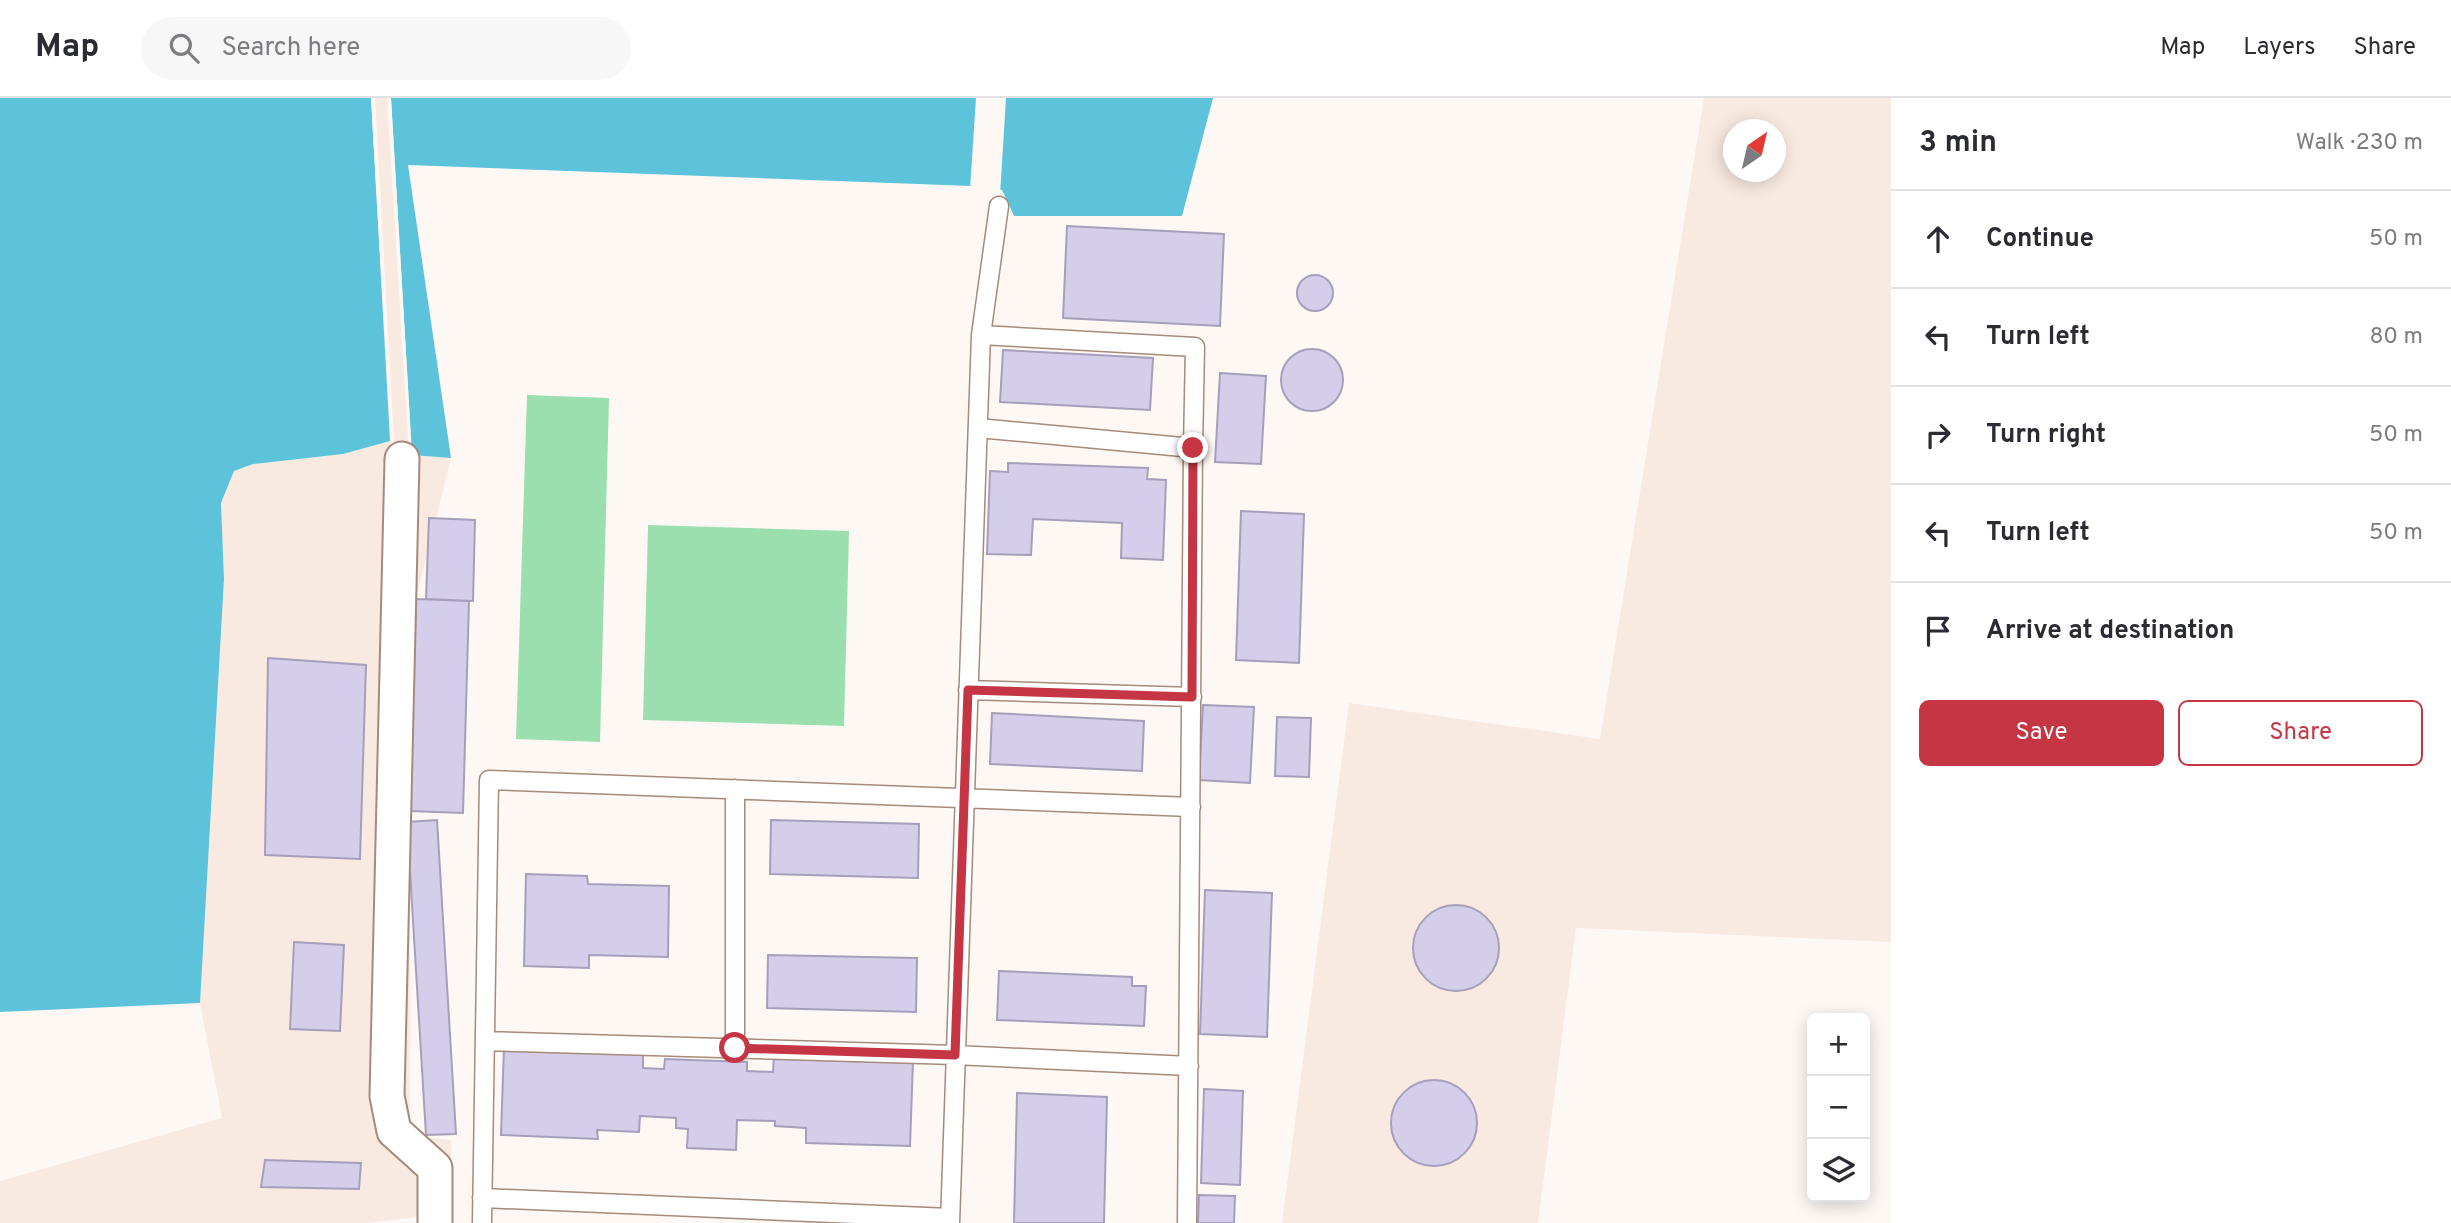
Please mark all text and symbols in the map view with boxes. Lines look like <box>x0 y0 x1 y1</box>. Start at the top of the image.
search box <box>141 17 631 80</box>
text: Map <box>35 27 99 69</box>
icon: search <box>165 29 203 67</box>
text: Search here <box>221 32 360 65</box>
text: Map <box>2160 33 2205 63</box>
text: Layers <box>2243 33 2315 63</box>
text: Share <box>2353 33 2416 63</box>
north arrow <box>1723 119 1786 182</box>
text: 3 min <box>1919 125 1997 162</box>
text: Walk · 230 m <box>2296 129 2423 158</box>
icon: ahead <box>1919 220 1957 258</box>
text: Continue <box>1986 223 2094 256</box>
text: 50 m <box>2369 225 2423 254</box>
icon: left <box>1919 318 1957 356</box>
text: Turn left <box>1986 321 2090 354</box>
text: 80 m <box>2370 323 2423 352</box>
icon: right <box>1919 416 1957 454</box>
text: Turn right <box>1986 419 2106 452</box>
text: 50 m <box>2369 421 2423 450</box>
route end <box>1177 432 1208 463</box>
icon: left <box>1919 514 1957 552</box>
text: Turn left <box>1986 517 2090 550</box>
text: 50 m <box>2369 519 2423 548</box>
icon: arrive <box>1919 612 1957 650</box>
text: Arrive at destination <box>1986 615 2234 648</box>
button: Save <box>1919 700 2164 766</box>
button: Share <box>2178 700 2423 766</box>
map controls <box>1807 1013 1870 1202</box>
button: + <box>1807 1013 1870 1076</box>
route start <box>719 1032 750 1063</box>
button: − <box>1807 1076 1870 1139</box>
button: layers <box>1807 1139 1870 1202</box>

